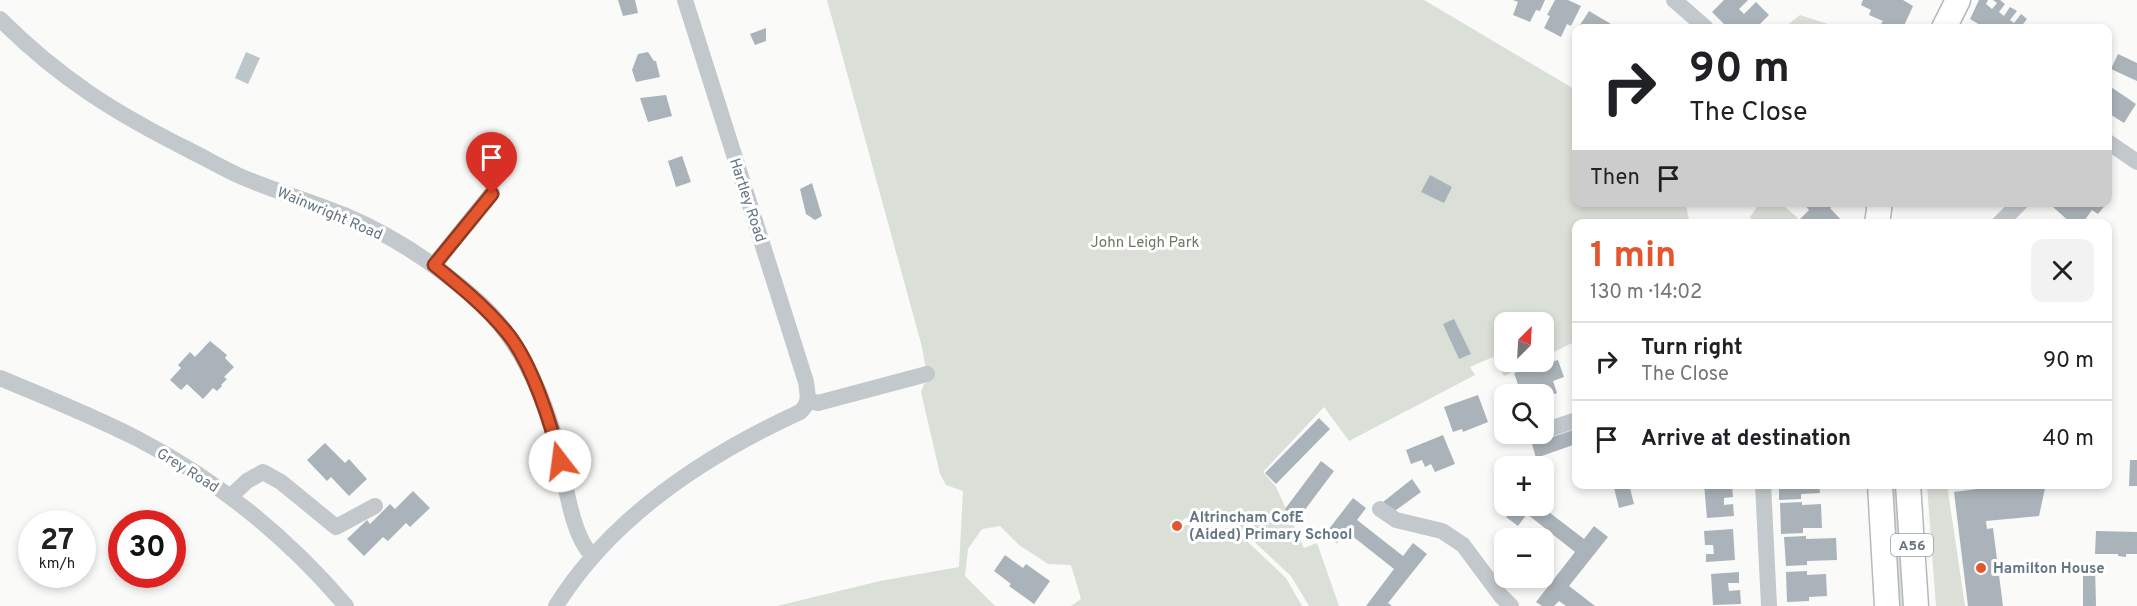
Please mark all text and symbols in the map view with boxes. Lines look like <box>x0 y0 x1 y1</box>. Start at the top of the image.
text: 90 m <box>1689 44 1790 97</box>
icon: right <box>1590 48 1668 126</box>
text: The Close <box>1689 96 1807 130</box>
pin <box>466 132 517 194</box>
icon: arrive <box>475 141 508 174</box>
street label: Hartley Road <box>724 156 769 245</box>
icon: arrive <box>1652 162 1685 195</box>
text: Then <box>1590 165 1640 192</box>
street label: Wainwright Road <box>274 184 385 245</box>
park label: John Leigh Park <box>1091 234 1199 253</box>
text: 1 min <box>1590 234 1676 280</box>
button: close <box>2031 239 2094 302</box>
text: 130 m · 14:02 <box>1590 280 1702 306</box>
north arrow <box>1494 312 1554 372</box>
map controls <box>1494 312 1554 588</box>
text: Turn right <box>1641 335 1743 362</box>
icon: right <box>1590 345 1623 378</box>
text: 90 m <box>2043 348 2094 375</box>
text: The Close <box>1641 362 1729 388</box>
button: search <box>1494 384 1554 444</box>
icon: arrive <box>1590 423 1623 456</box>
text: Arrive at destination <box>1641 426 1851 453</box>
text: 40 m <box>2042 426 2094 453</box>
position arrow <box>528 429 592 493</box>
street label: Grey Road <box>153 445 222 498</box>
button: + <box>1494 456 1554 516</box>
place label: Altrincham CofE (Aided) Primary School <box>1189 509 1352 545</box>
speed limit sign: 30 <box>108 510 186 588</box>
marker: Altrincham CofE (Aided) Primary School <box>1170 519 1184 533</box>
text: 27 <box>40 523 74 560</box>
button: − <box>1494 528 1554 588</box>
road number: A56 <box>1891 534 1933 556</box>
text: km/h <box>39 555 75 574</box>
place label: Hamilton House <box>1993 560 2105 579</box>
marker: Hamilton House <box>1974 561 1988 575</box>

